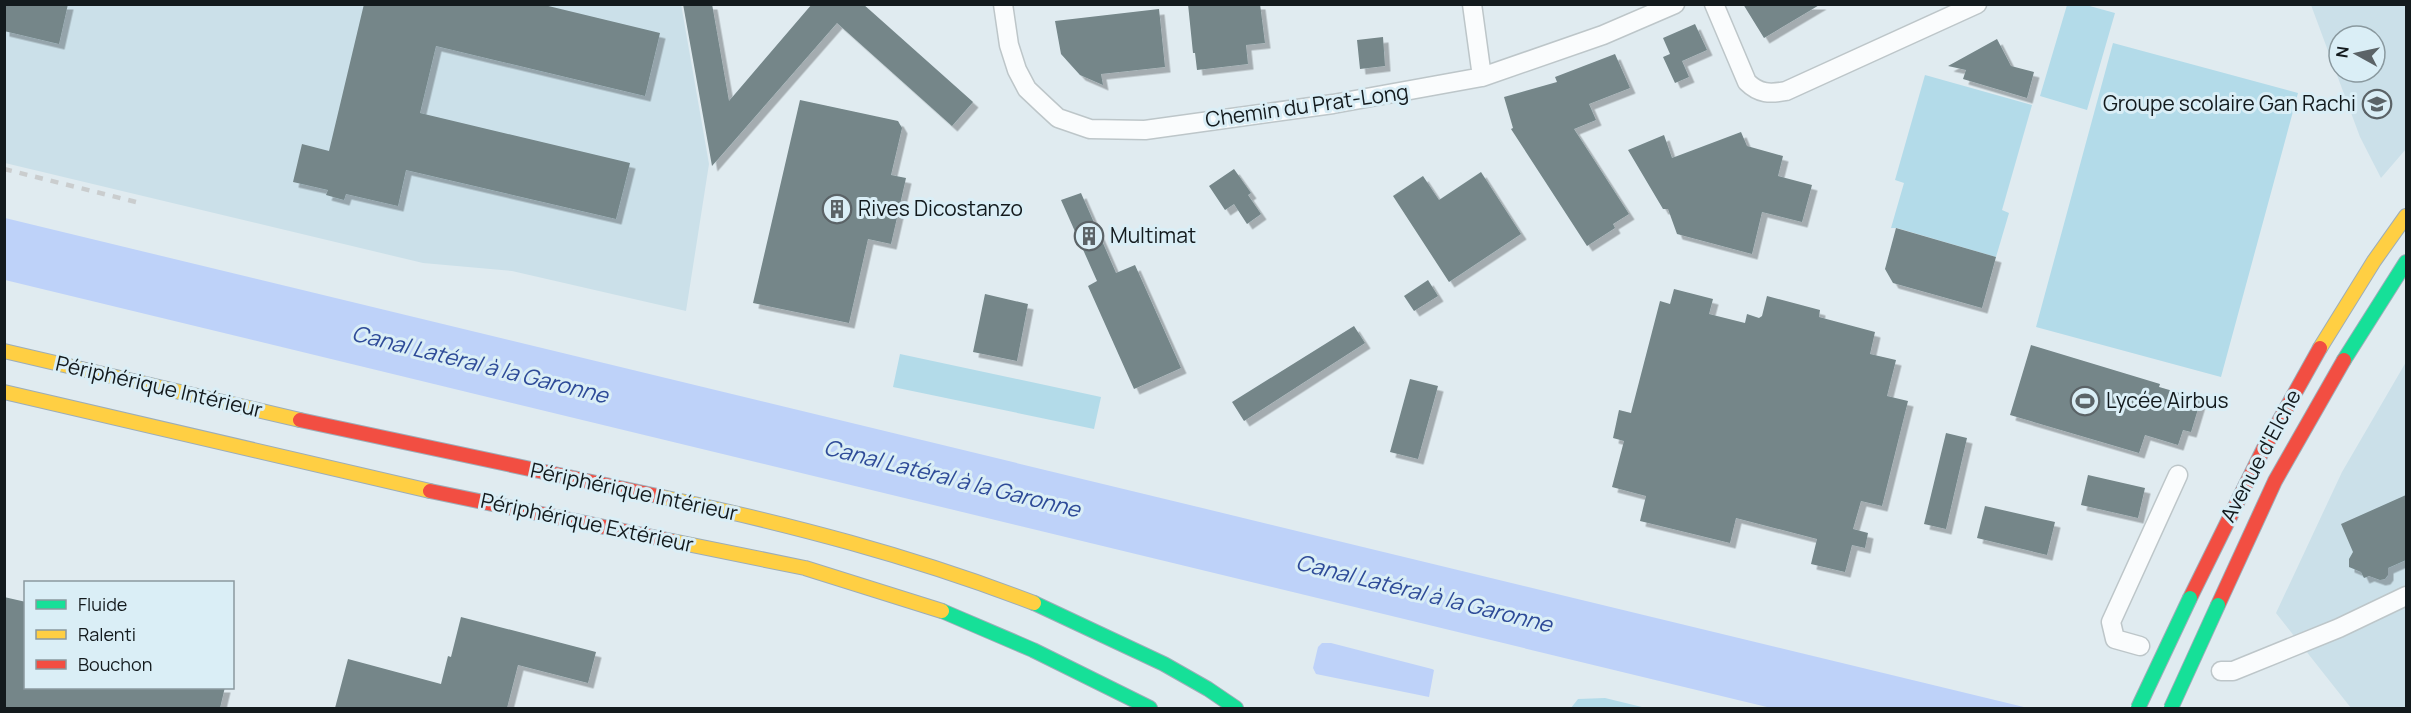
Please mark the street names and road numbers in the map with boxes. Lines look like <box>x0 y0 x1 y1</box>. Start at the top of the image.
street label: Chemin du Prat-Long <box>1204 77 1410 133</box>
street label: Périphérique Intérieur <box>53 349 266 424</box>
street label: Avenue d'Elche <box>2213 384 2307 527</box>
street label: Périphérique Intérieur <box>528 455 741 527</box>
street label: Périphérique Extérieur <box>478 486 697 558</box>

